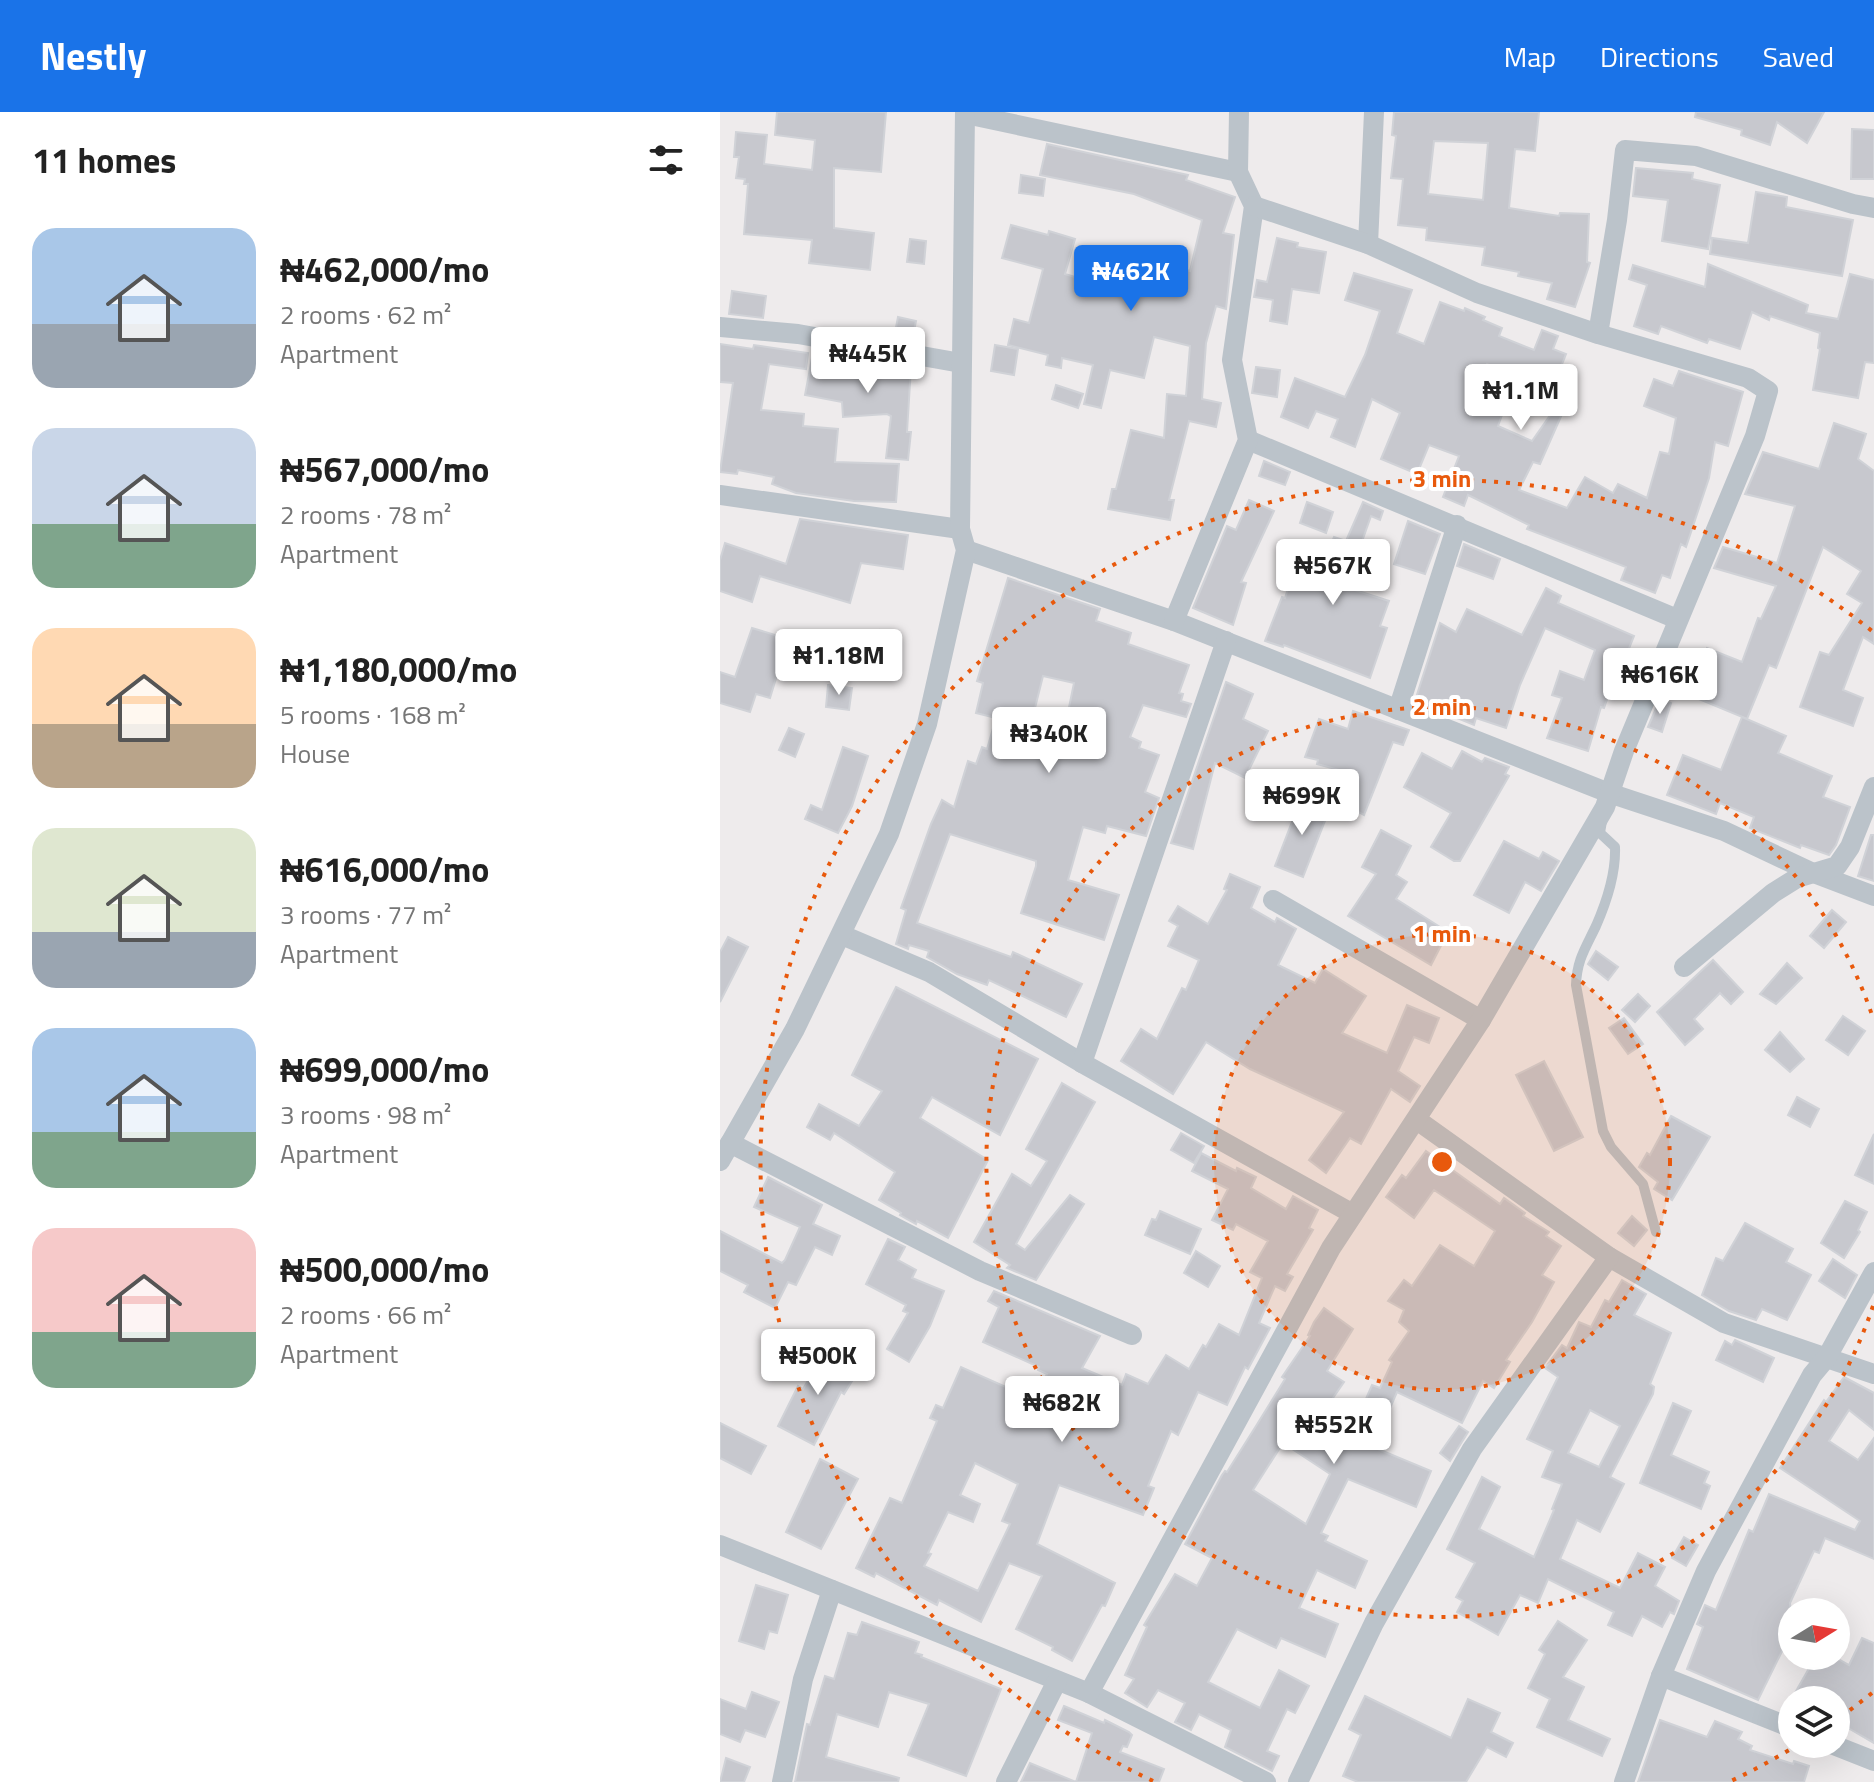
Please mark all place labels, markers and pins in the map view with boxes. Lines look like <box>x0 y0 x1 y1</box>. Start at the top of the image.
pin: ₦462K <box>1075 245 1187 313</box>
pin: ₦445K <box>812 327 924 395</box>
pin: ₦1.1M <box>1465 364 1577 432</box>
pin: ₦567K <box>1277 539 1389 607</box>
pin: ₦1.18M <box>774 629 904 697</box>
pin: ₦616K <box>1604 648 1716 716</box>
pin: ₦340K <box>993 707 1105 775</box>
pin: ₦699K <box>1246 769 1358 837</box>
centre of rings <box>1428 1148 1456 1176</box>
pin: ₦500K <box>762 1329 874 1397</box>
pin: ₦682K <box>1006 1376 1118 1444</box>
pin: ₦552K <box>1278 1398 1390 1466</box>

